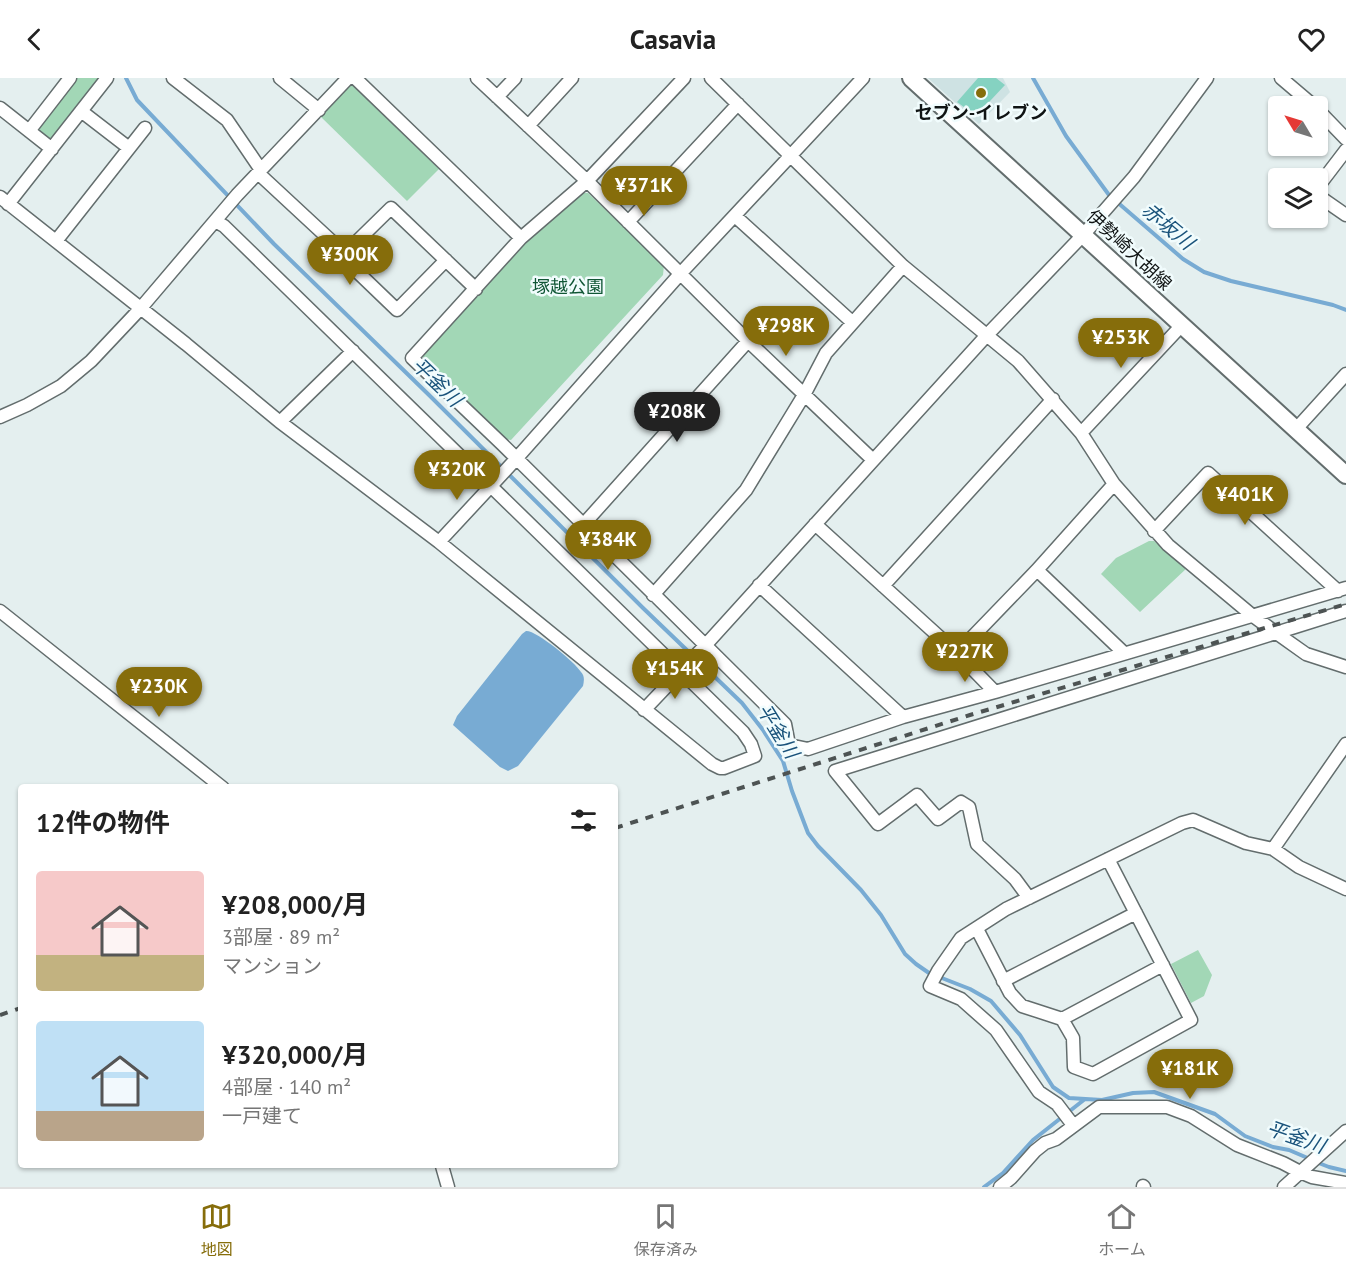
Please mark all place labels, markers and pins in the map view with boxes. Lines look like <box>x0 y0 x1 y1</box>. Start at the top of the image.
marker: セブン-イレブン <box>974 86 988 100</box>
place label: セブン-イレブン <box>915 101 1047 124</box>
pin: ¥371K <box>602 166 686 217</box>
pin: ¥300K <box>308 235 392 286</box>
pin: ¥298K <box>744 306 828 357</box>
pin: ¥253K <box>1079 318 1163 369</box>
pin: ¥208K <box>635 392 719 443</box>
pin: ¥320K <box>415 450 499 501</box>
pin: ¥401K <box>1203 475 1287 526</box>
pin: ¥384K <box>566 520 650 571</box>
pin: ¥227K <box>923 632 1007 683</box>
pin: ¥154K <box>633 649 717 700</box>
pin: ¥230K <box>117 667 201 718</box>
pin: ¥181K <box>1148 1049 1232 1100</box>

